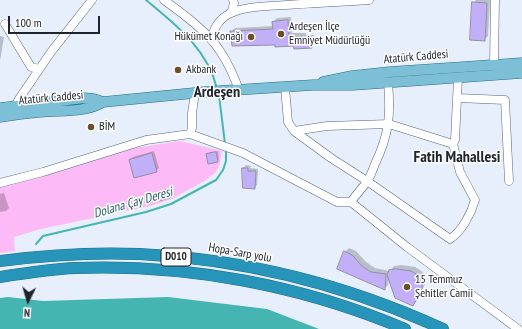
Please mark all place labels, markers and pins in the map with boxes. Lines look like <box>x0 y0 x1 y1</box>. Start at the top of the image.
place label: Ardeşen İlçe Emniyet Müdürlüğü <box>289 20 370 48</box>
marker: Ardeşen İlçe Emniyet Müdürlüğü <box>276 29 286 39</box>
place label: Hükümet Konağı <box>174 30 243 44</box>
marker: Hükümet Konağı <box>246 32 256 42</box>
place label: Akbank <box>186 63 216 77</box>
marker: Akbank <box>173 65 183 75</box>
place label: BİM <box>99 120 115 134</box>
marker: BİM <box>86 122 96 132</box>
place label: 15 Temmuz Şehitler Camii <box>415 273 473 301</box>
marker: 15 Temmuz Şehitler Camii <box>402 282 412 292</box>

